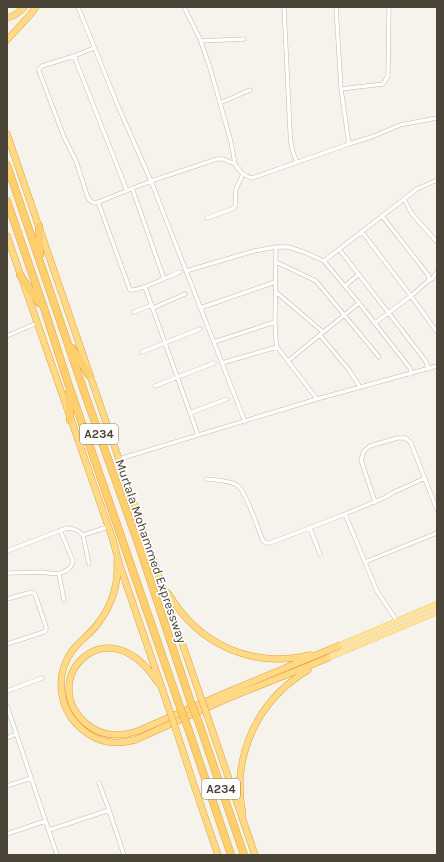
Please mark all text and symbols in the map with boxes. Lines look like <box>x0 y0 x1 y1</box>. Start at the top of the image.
road number: A234 <box>80 424 118 444</box>
street label: Murtala Mohammed Expressway <box>112 457 190 645</box>
road number: A234 <box>202 779 240 799</box>

